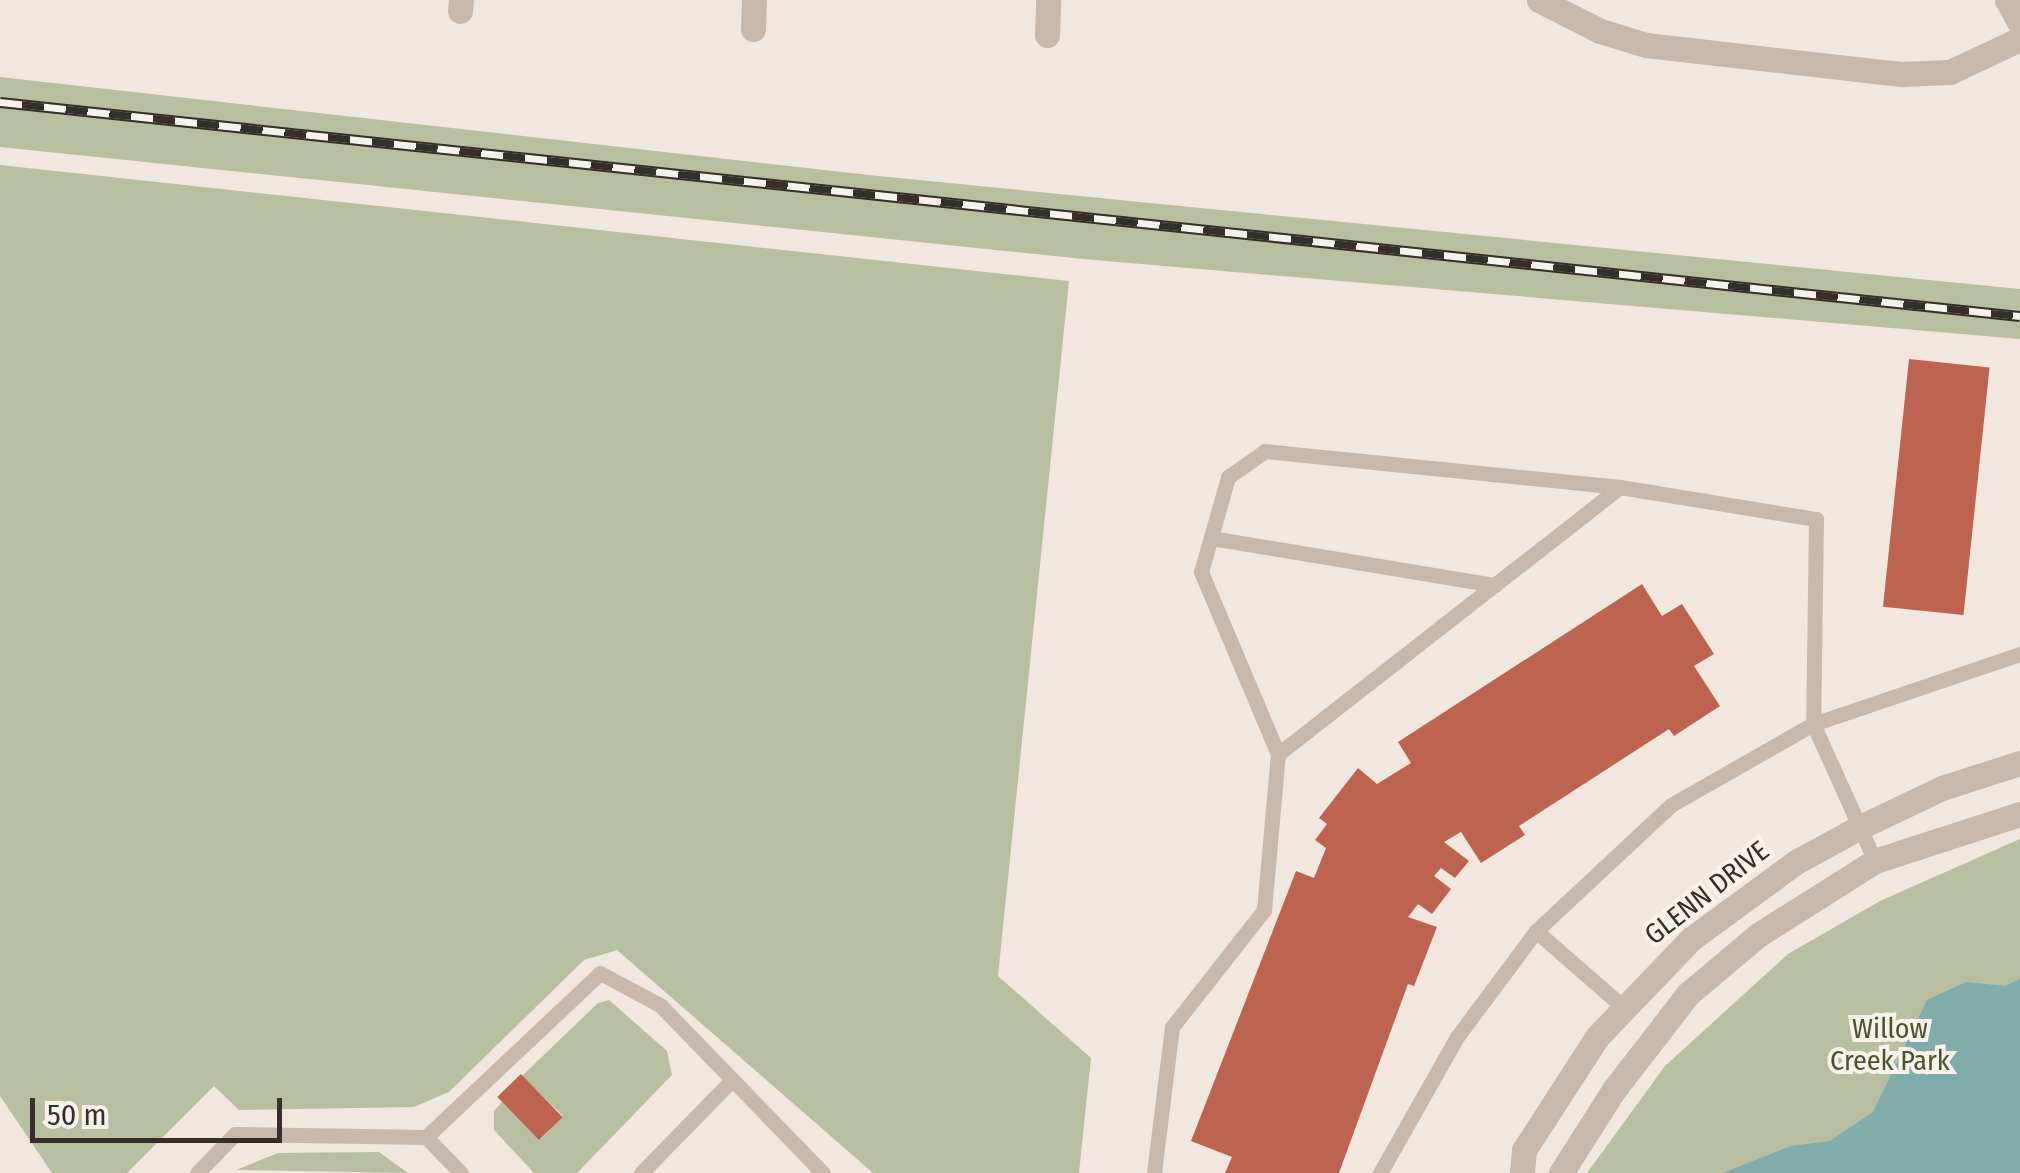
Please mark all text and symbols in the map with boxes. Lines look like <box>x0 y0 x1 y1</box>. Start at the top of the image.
street label: GLENN DRIVE <box>1638 834 1776 952</box>
park label: Willow Creek Park <box>1830 1012 1950 1078</box>
scale bar <box>35 1078 288 1140</box>
text: 50 m <box>47 1097 107 1133</box>

